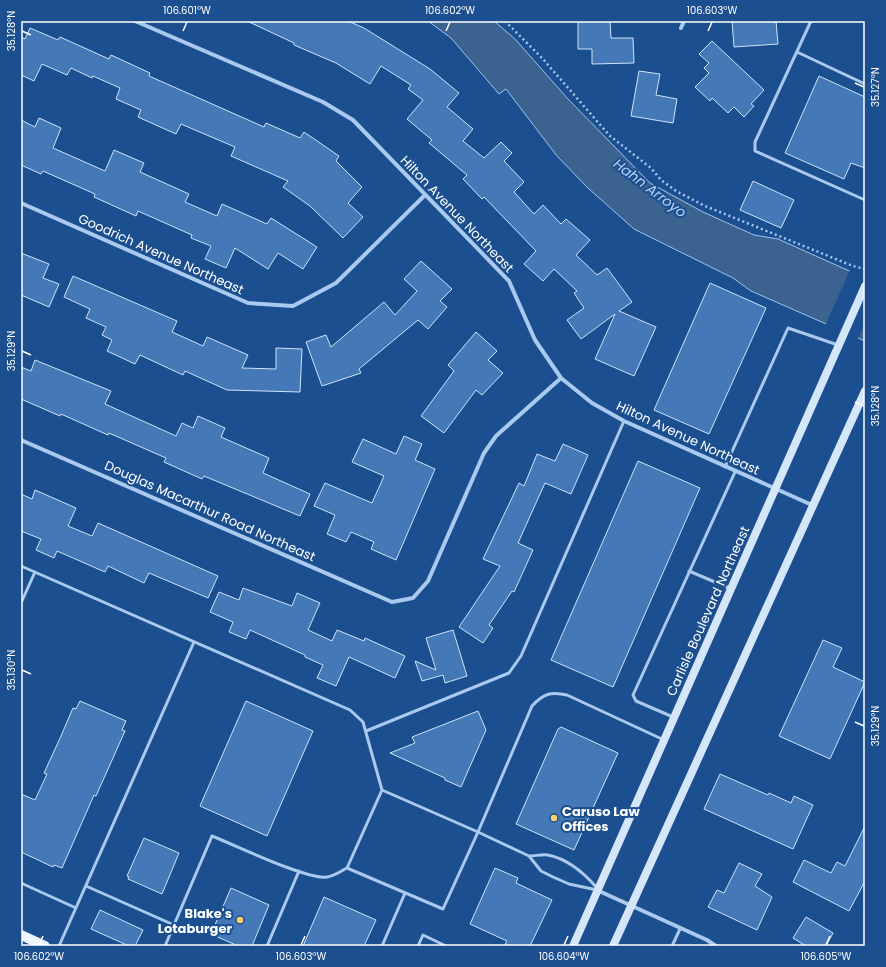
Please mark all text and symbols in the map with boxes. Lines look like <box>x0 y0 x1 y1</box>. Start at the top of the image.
text: 106.601°W <box>163 3 211 18</box>
text: 106.602°W <box>425 3 475 18</box>
text: 106.603°W <box>687 3 737 18</box>
text: 35.128°N <box>4 11 19 51</box>
text: 35.127°N <box>868 67 883 107</box>
street label: Hilton Avenue Northeast <box>396 151 518 277</box>
water label: Hahn Arroyo <box>609 154 691 222</box>
street label: Goodrich Avenue Northeast <box>75 209 247 299</box>
text: 35.129°N <box>4 331 19 371</box>
text: 35.128°N <box>868 386 883 426</box>
street label: Hilton Avenue Northeast <box>613 396 763 480</box>
street label: Douglas Macarthur Road Northeast <box>102 456 319 566</box>
street label: Carlisle Boulevard Northeast <box>662 523 754 699</box>
text: 35.130°N <box>4 650 19 690</box>
text: 35.129°N <box>868 706 883 746</box>
place label: Caruso Law Offices <box>562 802 640 836</box>
marker: Caruso Law Offices <box>549 813 559 823</box>
place label: Blake's Lotaburger <box>158 904 232 938</box>
marker: Blake's Lotaburger <box>235 915 245 925</box>
text: 106.602°W <box>14 949 64 964</box>
text: 106.603°W <box>276 949 326 964</box>
text: 106.604°W <box>539 949 590 964</box>
text: 106.605°W <box>801 949 852 964</box>

